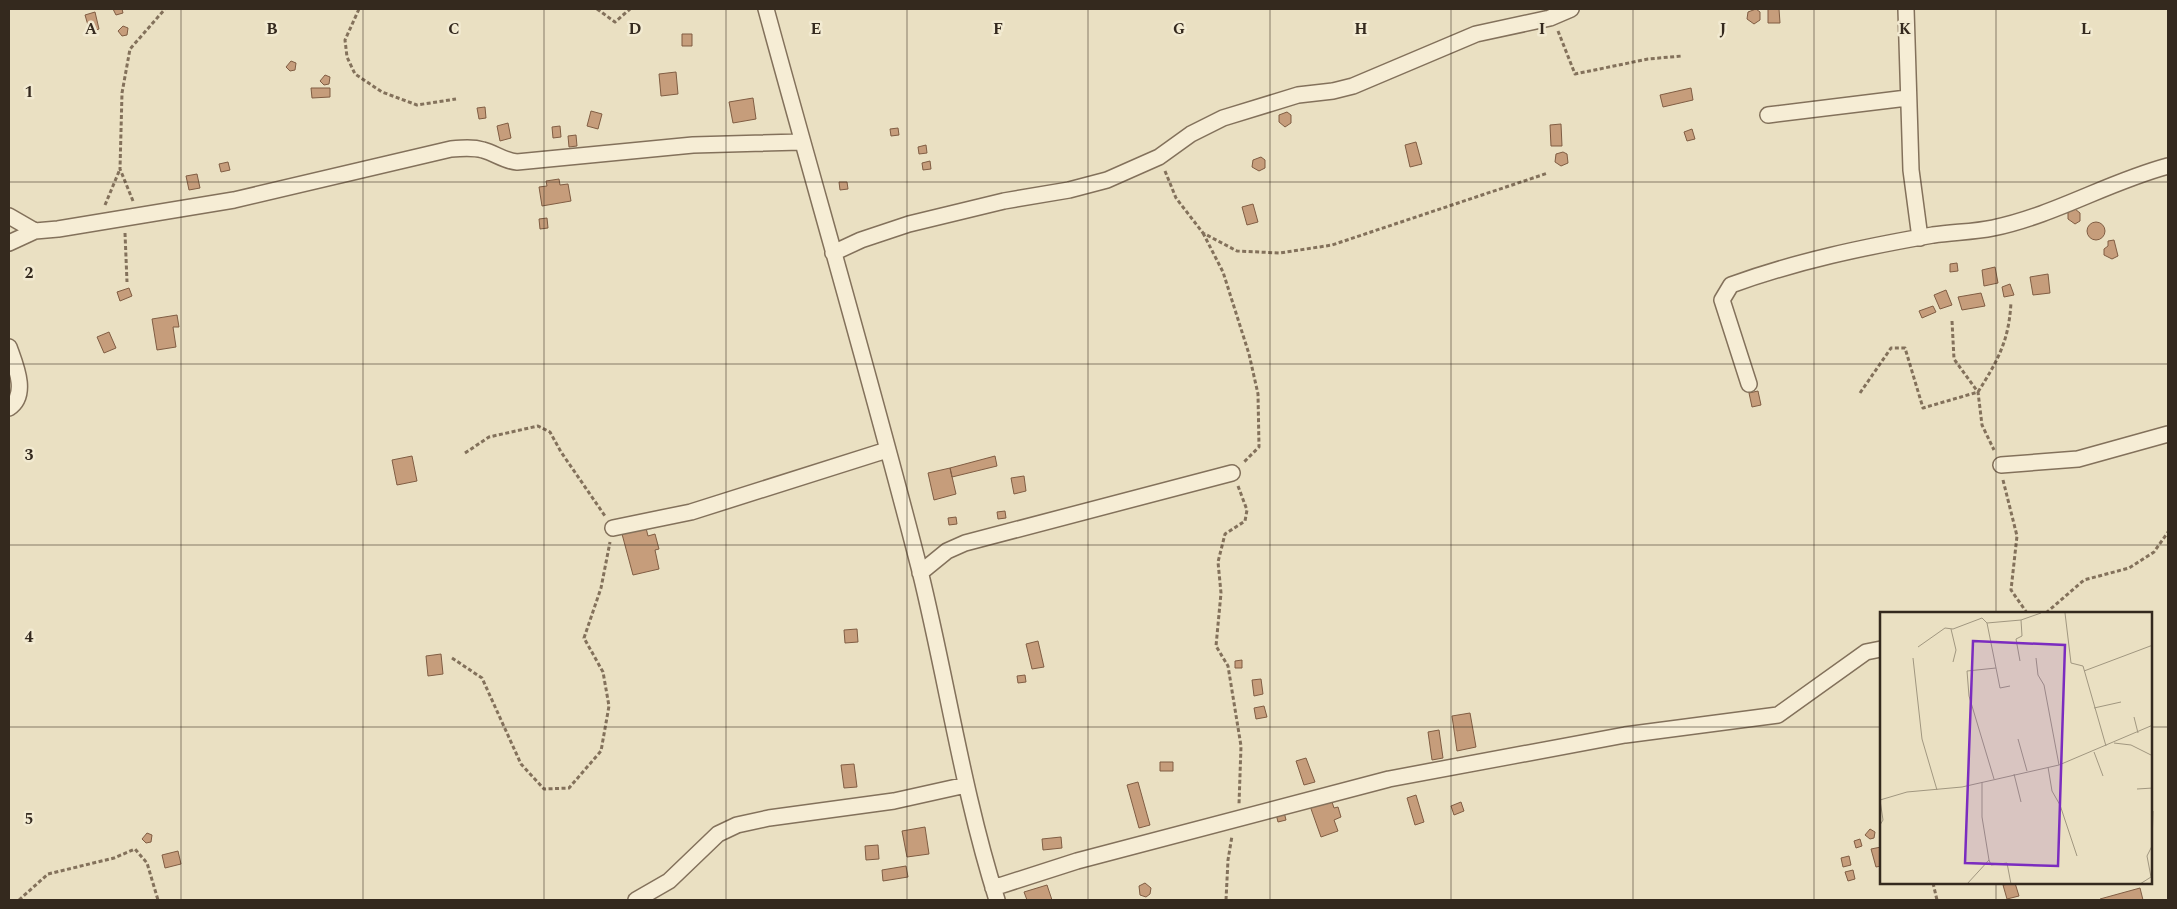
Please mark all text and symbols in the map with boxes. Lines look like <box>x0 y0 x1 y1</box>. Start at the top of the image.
text: A <box>85 17 98 41</box>
text: B <box>266 17 278 41</box>
text: C <box>448 17 460 41</box>
text: D <box>629 17 642 41</box>
text: E <box>811 17 821 41</box>
text: F <box>993 17 1003 41</box>
text: G <box>1173 17 1185 41</box>
text: H <box>1354 17 1368 41</box>
text: I <box>1539 17 1545 41</box>
text: J <box>1720 17 1727 41</box>
text: K <box>1899 17 1912 41</box>
text: L <box>2081 17 2091 41</box>
text: 1 <box>25 80 33 104</box>
text: 2 <box>25 261 34 285</box>
text: 3 <box>25 443 34 467</box>
inset map <box>1880 612 2152 884</box>
text: 4 <box>25 625 34 649</box>
text: 5 <box>25 807 33 831</box>

